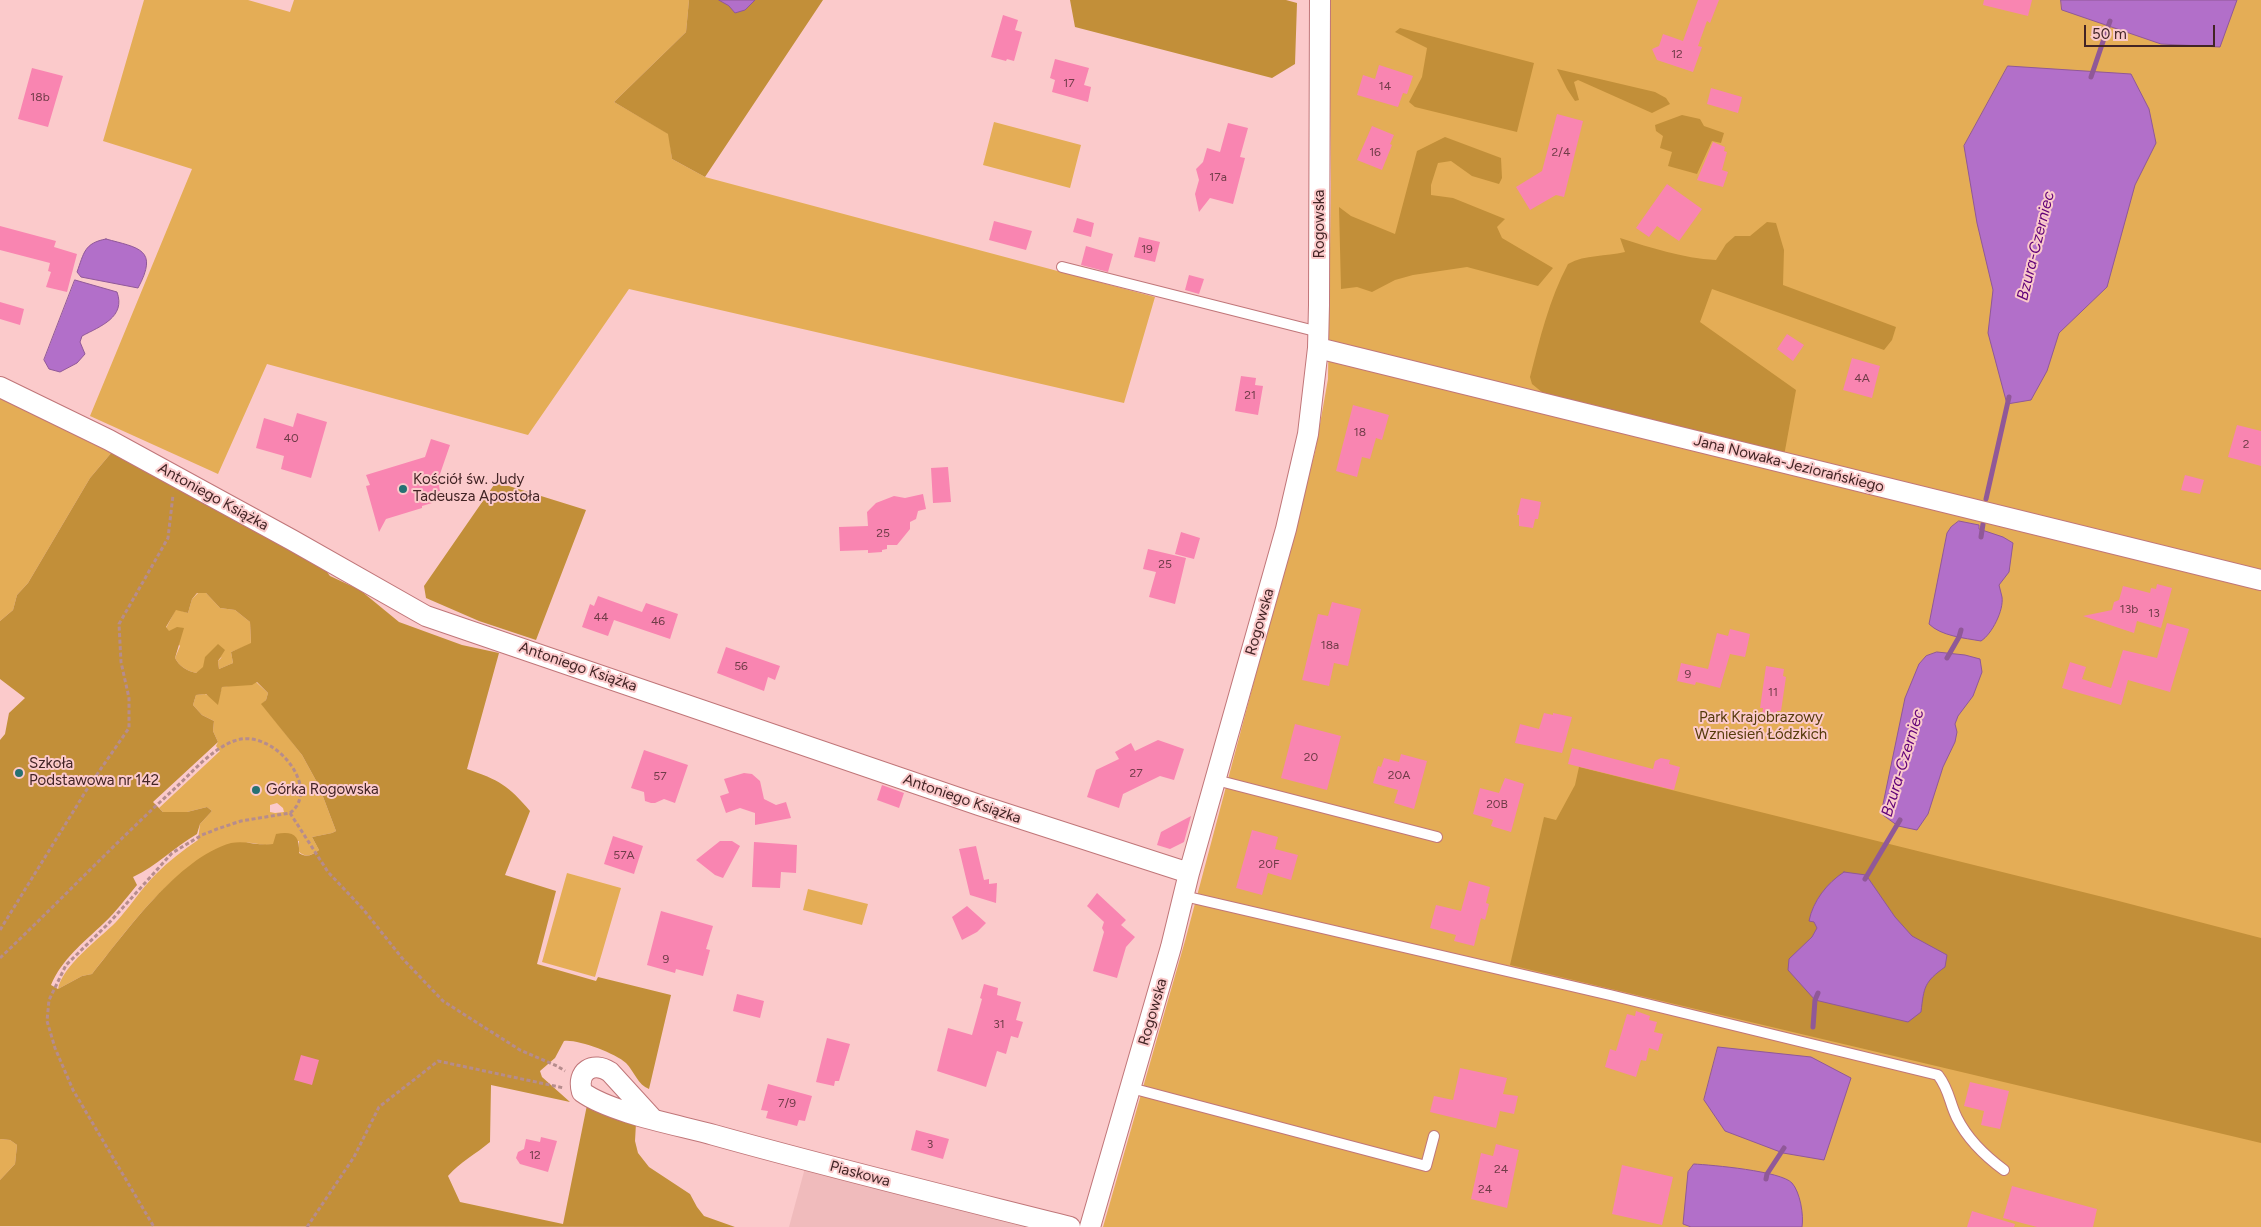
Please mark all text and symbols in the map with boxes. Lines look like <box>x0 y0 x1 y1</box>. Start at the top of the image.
scale bar <box>2086 15 2217 47</box>
text: 50 m <box>2092 25 2127 43</box>
house number: 12 <box>1671 47 1683 61</box>
house number: 17 <box>1063 76 1075 90</box>
house number: 14 <box>1379 79 1391 93</box>
house number: 18b <box>30 90 50 104</box>
house number: 16 <box>1369 145 1381 159</box>
house number: 2/4 <box>1552 145 1570 159</box>
house number: 17a <box>1209 170 1227 184</box>
water label: Bzura-Czerniec <box>2013 189 2059 303</box>
street label: Rogowska <box>1311 190 1329 258</box>
house number: 19 <box>1141 242 1153 256</box>
house number: 4A <box>1854 371 1870 385</box>
house number: 21 <box>1244 388 1256 402</box>
house number: 18 <box>1354 425 1366 439</box>
house number: 40 <box>283 431 299 445</box>
street label: Jana Nowaka-Jeziorańskiego <box>1692 432 1886 496</box>
house number: 2 <box>2243 437 2249 451</box>
street label: Antoniego Książka <box>155 459 271 535</box>
place label: Kościół św. Judy Tadeusza Apostoła <box>413 471 540 506</box>
marker: Kościół św. Judy Tadeusza Apostoła <box>397 483 409 495</box>
house number: 25 <box>876 526 890 540</box>
house number: 25 <box>1158 557 1172 571</box>
street label: Rogowska <box>1242 586 1278 658</box>
house number: 13b <box>2120 602 2138 616</box>
house number: 13 <box>2148 606 2160 620</box>
house number: 44 <box>594 610 608 624</box>
house number: 46 <box>651 614 665 628</box>
street label: Antoniego Książka <box>517 638 639 696</box>
house number: 18a <box>1321 638 1339 652</box>
house number: 56 <box>734 659 748 673</box>
house number: 9 <box>1685 667 1691 681</box>
house number: 11 <box>1768 685 1778 699</box>
water label: Bzura-Czerniec <box>1877 707 1929 819</box>
park label: Park Krajobrazowy Wzniesień Łódzkich <box>1695 709 1827 744</box>
house number: 20 <box>1304 750 1318 764</box>
place label: Szkoła Podstawowa nr 142 <box>29 755 159 790</box>
house number: 27 <box>1129 766 1143 780</box>
marker: Szkoła Podstawowa nr 142 <box>13 767 25 779</box>
house number: 20A <box>1388 768 1410 782</box>
house number: 57 <box>653 769 667 783</box>
street label: Antoniego Książka <box>901 770 1023 828</box>
place label: Górka Rogowska <box>266 781 379 799</box>
marker: Górka Rogowska <box>250 784 262 796</box>
house number: 20B <box>1486 797 1508 811</box>
house number: 57A <box>613 848 635 862</box>
house number: 20F <box>1259 857 1279 871</box>
house number: 9 <box>663 952 669 966</box>
street label: Rogowska <box>1135 976 1171 1048</box>
house number: 31 <box>993 1017 1005 1031</box>
house number: 7/9 <box>778 1096 796 1110</box>
house number: 3 <box>927 1137 933 1151</box>
house number: 12 <box>529 1148 541 1162</box>
street label: Piaskowa <box>828 1157 892 1191</box>
house number: 24 <box>1494 1162 1508 1176</box>
house number: 24 <box>1478 1182 1492 1196</box>

